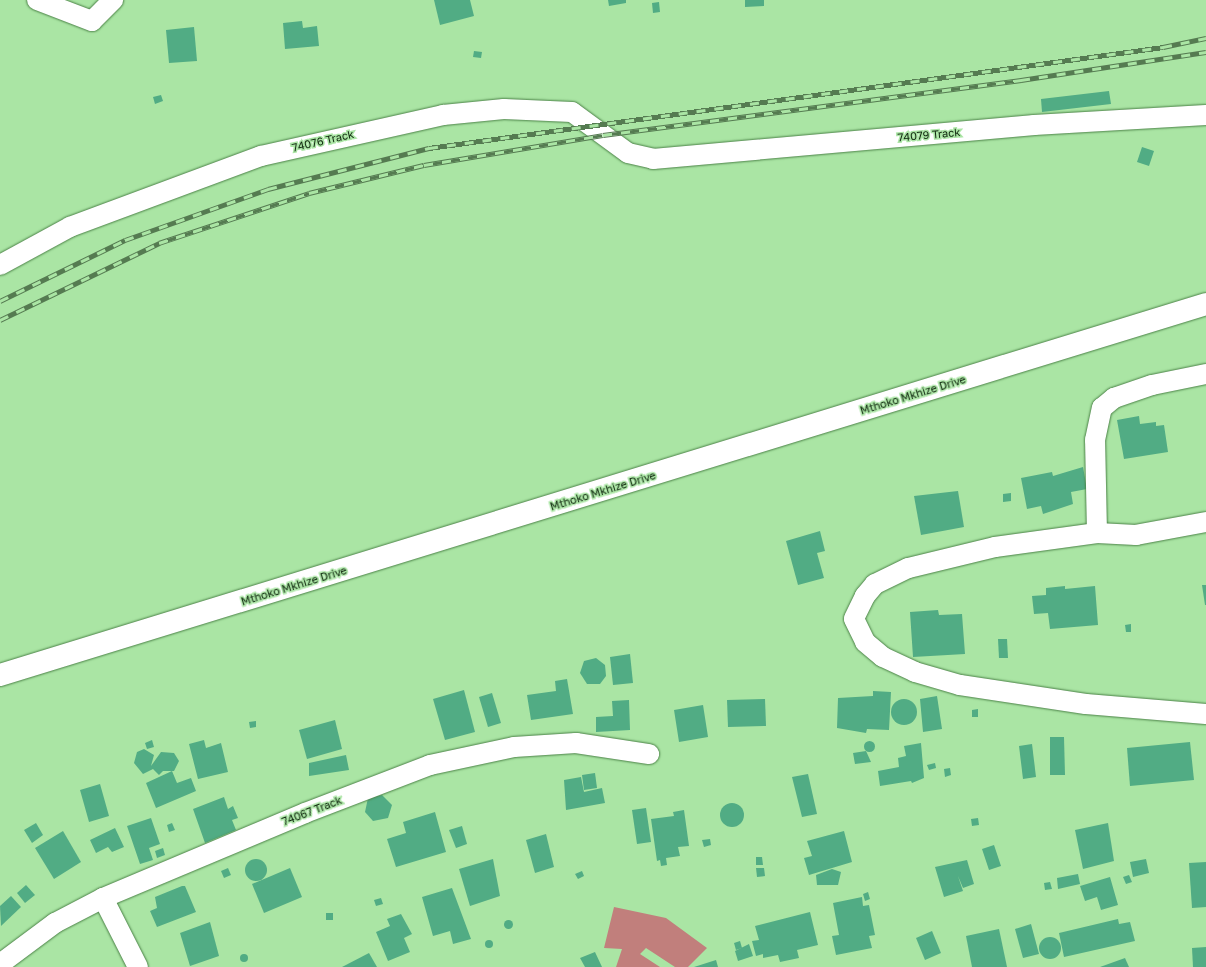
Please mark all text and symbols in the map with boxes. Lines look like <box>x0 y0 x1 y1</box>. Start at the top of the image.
street label: 74079 Track <box>897 126 961 144</box>
street label: 74076 Track <box>291 127 355 155</box>
street label: Mthoko Mkhize Drive <box>858 373 968 417</box>
street label: Mthoko Mkhize Drive <box>548 469 658 513</box>
street label: Mthoko Mkhize Drive <box>239 564 349 608</box>
street label: 74067 Track <box>280 794 344 828</box>

